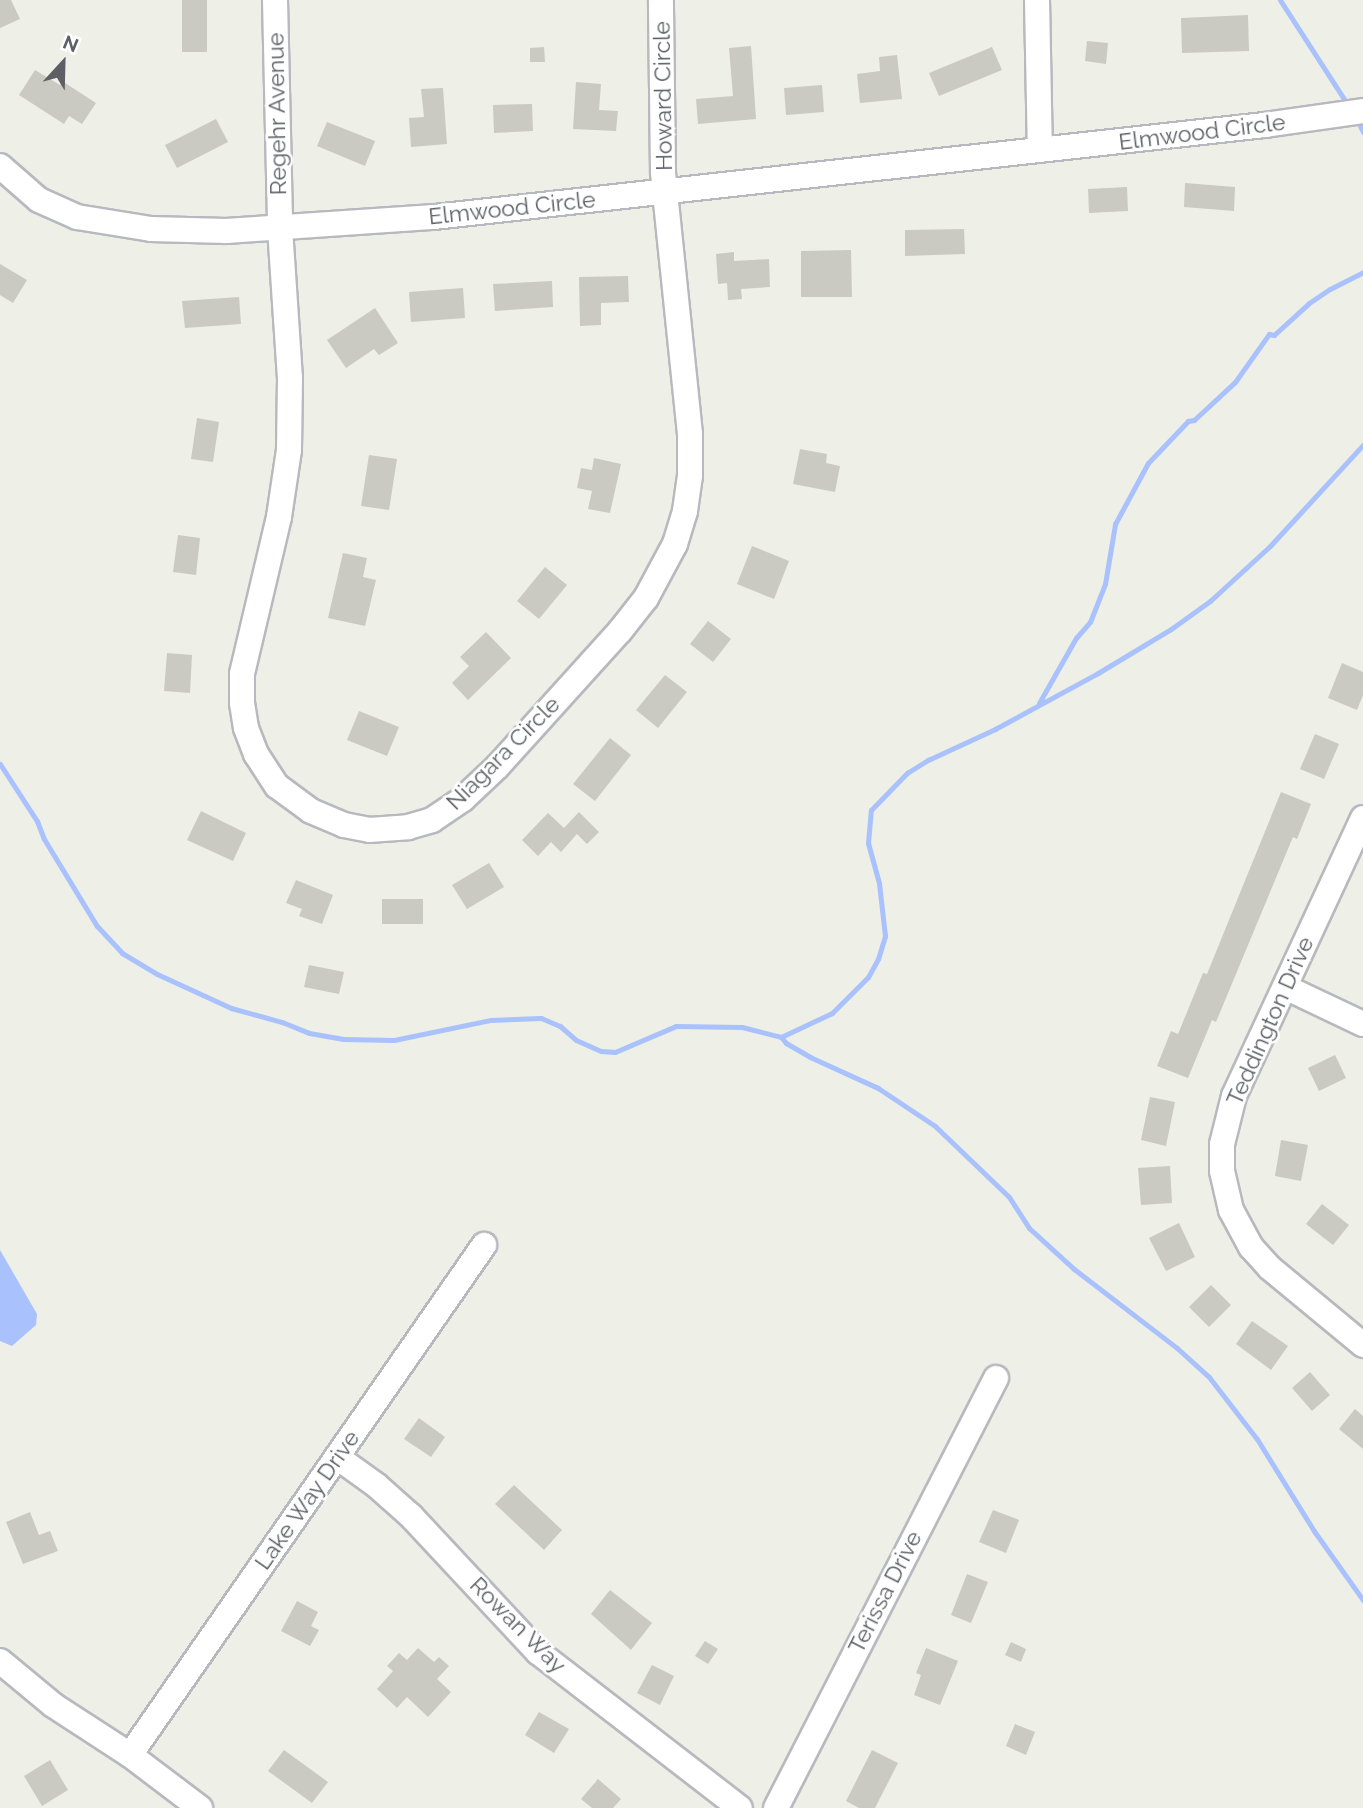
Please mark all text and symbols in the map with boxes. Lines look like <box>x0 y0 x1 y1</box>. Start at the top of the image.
street label: Howard Circle <box>648 21 678 171</box>
north arrow <box>28 28 98 98</box>
text: N <box>60 31 82 56</box>
street label: Regehr Avenue <box>262 32 292 196</box>
street label: Elmwood Circle <box>1117 108 1287 156</box>
street label: Elmwood Circle <box>427 186 597 230</box>
street label: Niagara Circle <box>440 690 566 816</box>
street label: Teddington Drive <box>1220 932 1320 1110</box>
street label: Lake Way Drive <box>248 1424 366 1576</box>
street label: Terissa Drive <box>842 1526 928 1658</box>
street label: Rowan Way <box>464 1571 572 1679</box>

